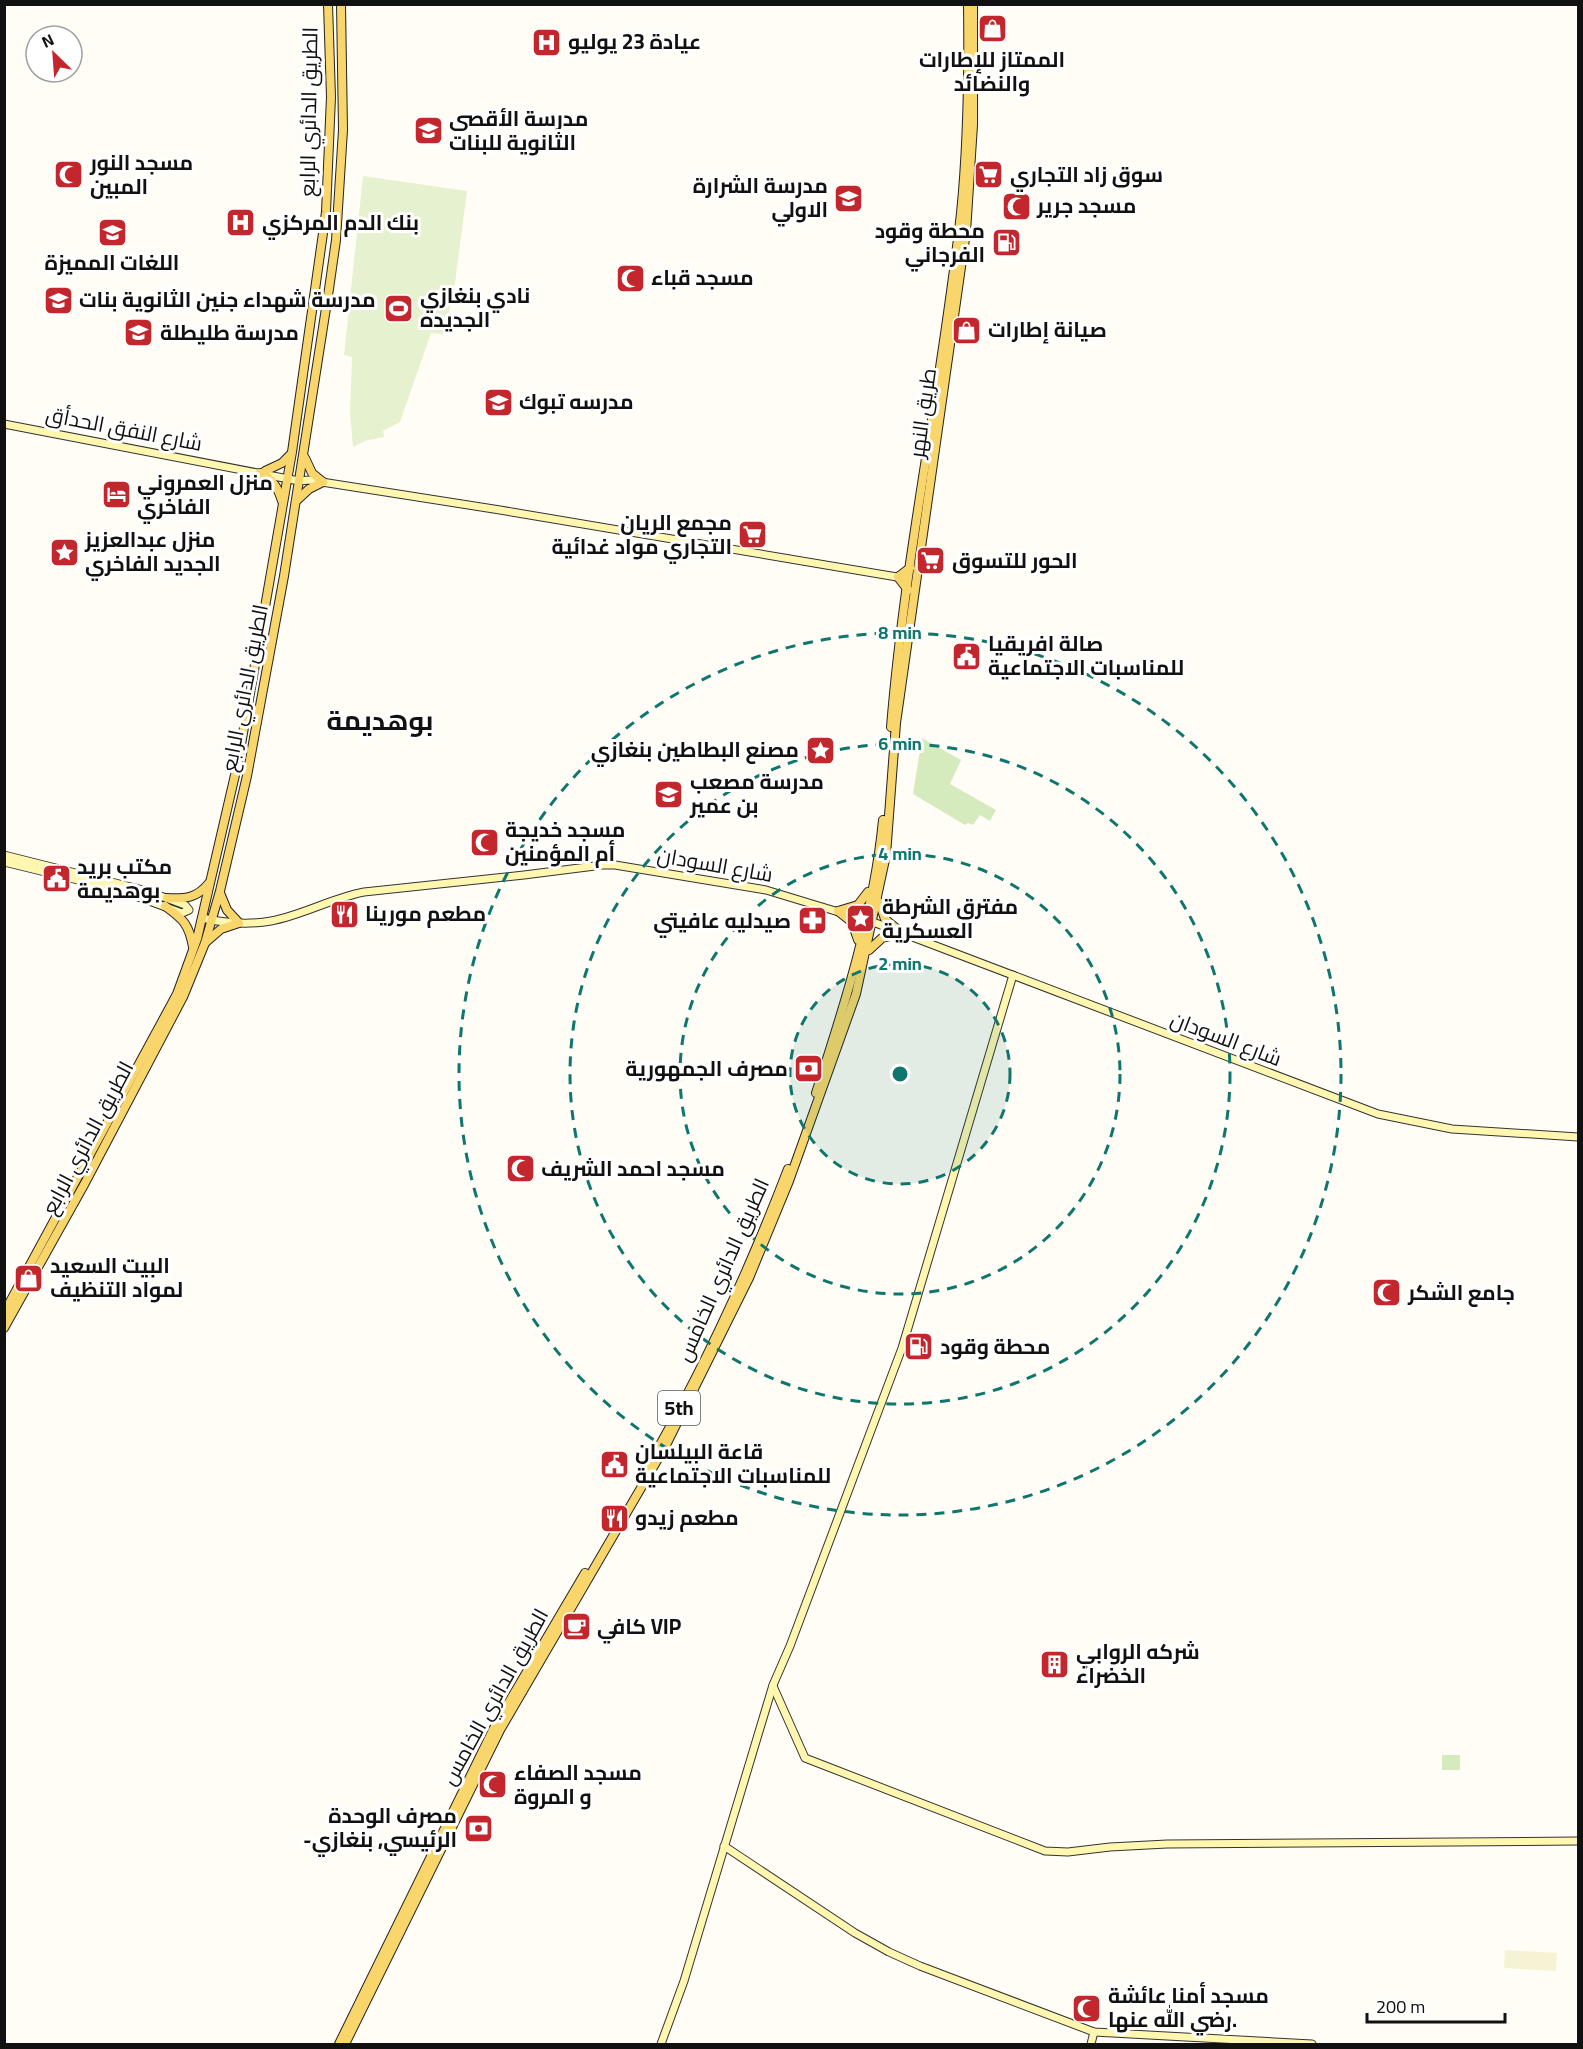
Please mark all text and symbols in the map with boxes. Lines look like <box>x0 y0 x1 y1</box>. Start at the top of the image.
shop icon: الممتاز للإطارات والنضائد <box>976 13 1008 45</box>
place label: عيادة 23 يوليو <box>568 22 701 61</box>
north arrow <box>24 24 84 84</box>
text: N <box>36 25 59 56</box>
hospital icon: عيادة 23 يوليو <box>531 26 563 58</box>
street label: الطريق الدائري الرابع <box>288 27 329 197</box>
place label: الممتاز للإطارات والنضائد <box>919 40 1065 103</box>
place label: مدرسة الأقصى الثانوية للبنات <box>449 99 588 162</box>
school or university icon: مدرسة الأقصى الثانوية للبنات <box>412 115 444 147</box>
place label: مسجد النور المبين <box>89 143 193 206</box>
place label: سوق زاد التجاري <box>1010 155 1163 194</box>
mosque icon: مسجد النور المبين <box>53 159 85 191</box>
supermarket icon: سوق زاد التجاري <box>973 159 1005 191</box>
place label: مدرسة الشرارة الاولي <box>693 166 828 229</box>
school or university icon: مدرسة الشرارة الاولي <box>833 182 865 214</box>
place label: مسجد جرير <box>1036 186 1136 225</box>
mosque icon: مسجد جرير <box>1000 190 1032 222</box>
place label: بنك الدم المركزي <box>262 203 419 242</box>
hospital icon: بنك الدم المركزي <box>225 207 257 239</box>
place label: محطة وقود الفرجاني <box>875 211 985 274</box>
school or university icon: اللغات المميزة <box>96 216 128 248</box>
fuel station icon: محطة وقود الفرجاني <box>990 227 1022 259</box>
place label: اللغات المميزة <box>45 243 179 282</box>
place label: مسجد قباء <box>651 258 754 297</box>
mosque icon: مسجد قباء <box>614 262 646 294</box>
place label: نادي بنغازي الجديده <box>420 276 530 339</box>
place label: مدرسة شهداء جنين الثانوية بنات <box>79 280 376 319</box>
school or university icon: مدرسة شهداء جنين الثانوية بنات <box>42 284 74 316</box>
sports icon: نادي بنغازي الجديده <box>383 292 415 324</box>
place label: صيانة إطارات <box>988 310 1107 349</box>
place label: مدرسة طليطلة <box>160 313 299 352</box>
shop icon: صيانة إطارات <box>951 314 983 346</box>
school or university icon: مدرسة طليطلة <box>123 317 155 349</box>
street label: طريق النهر <box>897 365 948 461</box>
place label: مدرسه تبوك <box>519 382 634 421</box>
school or university icon: مدرسه تبوك <box>482 386 514 418</box>
street label: شارع النفق الحدأق <box>42 394 206 463</box>
place label: منزل العمروني الفاخري <box>137 463 273 526</box>
hotel icon: منزل العمروني الفاخري <box>100 479 132 511</box>
place label: مجمع الريان التجاري مواد غدائية <box>551 503 732 566</box>
supermarket icon: مجمع الريان التجاري مواد غدائية <box>737 519 769 551</box>
place label: منزل عبدالعزيز الجديد الفاخري <box>84 520 221 583</box>
place icon: منزل عبدالعزيز الجديد الفاخري <box>48 536 80 568</box>
place label: الحور للتسوق <box>952 541 1078 580</box>
supermarket icon: الحور للتسوق <box>915 545 947 577</box>
street label: الطريق الدائري الرابع <box>209 601 280 775</box>
text: 8 min <box>878 616 922 649</box>
place label: صالة افريقيا للمناسبات الاجتماعية <box>988 624 1184 687</box>
public building icon: صالة افريقيا للمناسبات الاجتماعية <box>951 640 983 672</box>
district label: بوهديمة <box>326 695 434 745</box>
text: 6 min <box>878 727 922 760</box>
place label: مصنع البطاطين بنغازي <box>591 730 799 769</box>
place icon: مصنع البطاطين بنغازي <box>804 734 836 766</box>
place label: مدرسة مصعب بن عمير <box>689 762 824 825</box>
school or university icon: مدرسة مصعب بن عمير <box>653 778 685 810</box>
place label: مسجد خديجة أم المؤمنين <box>505 810 625 873</box>
mosque icon: مسجد خديجة أم المؤمنين <box>468 826 500 858</box>
street label: شارع السودان <box>654 835 776 894</box>
text: 4 min <box>878 837 922 870</box>
place label: مكتب بريد بوهديمة <box>77 847 172 910</box>
public building icon: مكتب بريد بوهديمة <box>40 863 72 895</box>
place label: مفترق الشرطة العسكرية <box>882 887 1018 950</box>
place label: مطعم مورينا <box>365 894 486 933</box>
restaurant icon: مطعم مورينا <box>328 898 360 930</box>
place label: صيدليه عافيتي <box>653 901 791 940</box>
place icon: مفترق الشرطة العسكرية <box>845 903 877 935</box>
pharmacy icon: صيدليه عافيتي <box>796 905 828 937</box>
text: 2 min <box>878 947 922 980</box>
street label: شارع السودان <box>1165 999 1288 1078</box>
place label: مصرف الجمهورية <box>625 1049 788 1088</box>
bank icon: مصرف الجمهورية <box>793 1053 825 1085</box>
street label: الطريق الدائري الرابع <box>30 1054 145 1222</box>
centre of rings <box>890 1064 910 1084</box>
place label: مسجد احمد الشريف <box>541 1149 725 1188</box>
mosque icon: مسجد احمد الشريف <box>504 1153 536 1185</box>
street label: الطريق الدائري الخامس <box>665 1172 781 1368</box>
place label: البيت السعيد لمواد التنظيف <box>50 1246 183 1309</box>
shop icon: البيت السعيد لمواد التنظيف <box>13 1262 45 1294</box>
place label: جامع الشكر <box>1407 1273 1515 1312</box>
mosque icon: جامع الشكر <box>1371 1277 1403 1309</box>
place label: محطة وقود <box>940 1327 1050 1366</box>
fuel station icon: محطة وقود <box>903 1331 935 1363</box>
road number: 5th <box>658 1391 700 1425</box>
place label: قاعة البيلسان للمناسبات الاجتماعية <box>635 1432 831 1495</box>
public building icon: قاعة البيلسان للمناسبات الاجتماعية <box>598 1448 630 1480</box>
place label: مطعم زيدو <box>635 1498 739 1537</box>
restaurant icon: مطعم زيدو <box>598 1502 630 1534</box>
street label: الطريق الدائري الخامس <box>430 1601 560 1793</box>
place label: كافي VIP <box>597 1607 682 1646</box>
cafe icon: كافي VIP <box>560 1611 592 1643</box>
place label: شركه الروابي الخضراء <box>1076 1632 1200 1695</box>
building icon: شركه الروابي الخضراء <box>1039 1648 1071 1680</box>
place label: مسجد الصفاء و المروة <box>514 1753 642 1816</box>
mosque icon: مسجد الصفاء و المروة <box>477 1769 509 1801</box>
place label: مصرف الوحدة -الرئيسي, بنغازي <box>303 1796 457 1859</box>
bank icon: مصرف الوحدة -الرئيسي, بنغازي <box>462 1812 494 1844</box>
place label: مسجد أمنا عائشة رضي الله عنها. <box>1108 1976 1269 2039</box>
scale bar <box>1367 1986 1505 2024</box>
text: 200 m <box>1376 1990 1425 2023</box>
mosque icon: مسجد أمنا عائشة رضي الله عنها. <box>1071 1992 1103 2024</box>

